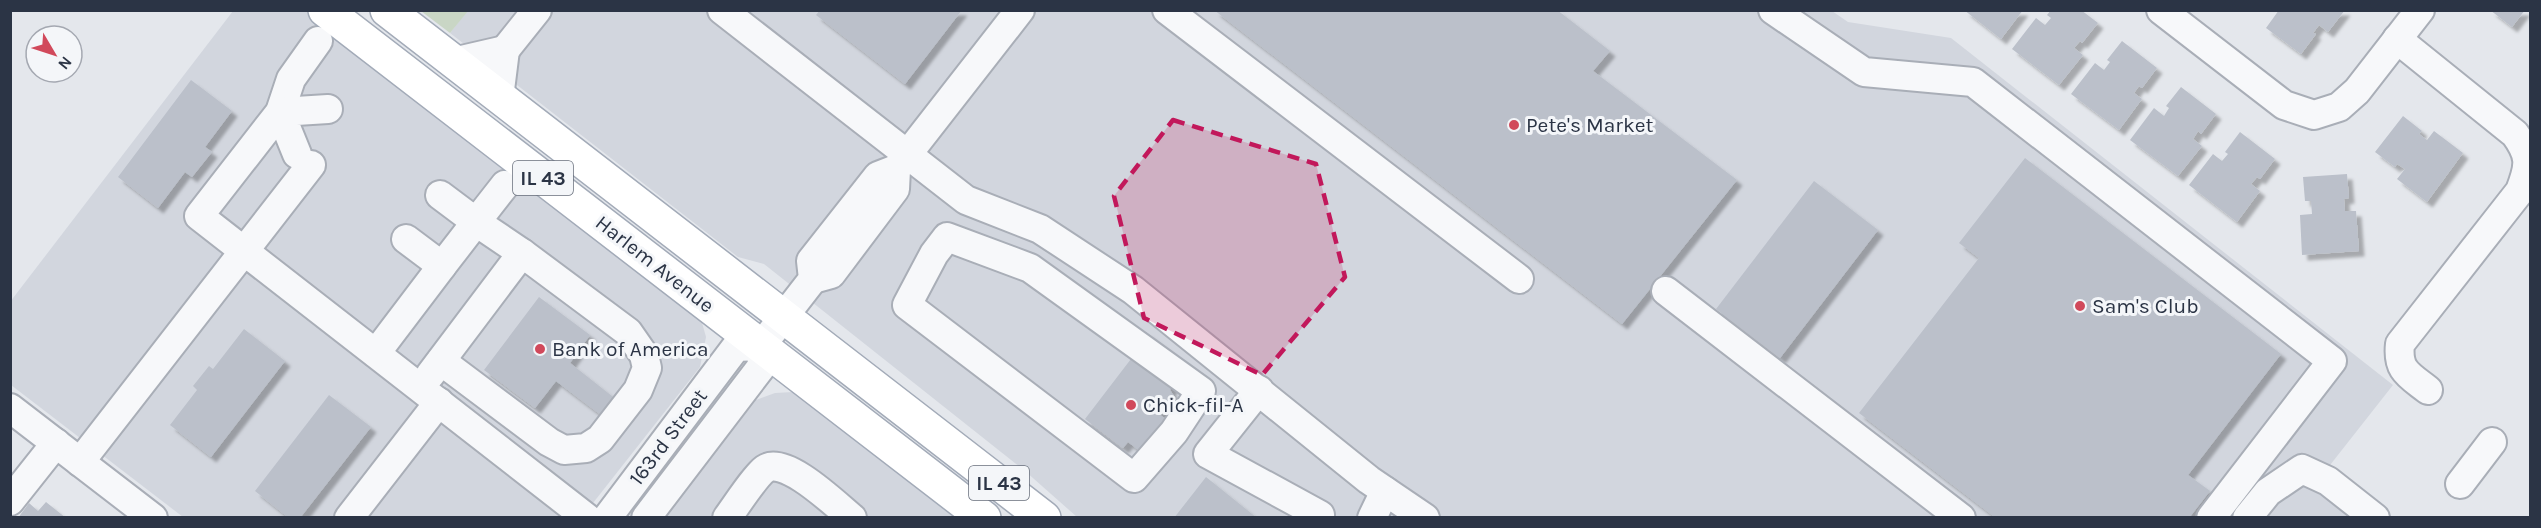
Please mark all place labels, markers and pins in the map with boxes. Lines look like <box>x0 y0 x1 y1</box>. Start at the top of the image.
place label: Pete's Market <box>1526 113 1654 137</box>
marker: Pete's Market <box>1507 118 1521 132</box>
place label: Sam's Club <box>2092 294 2199 318</box>
marker: Sam's Club <box>2073 299 2087 313</box>
place label: Bank of America <box>552 337 709 361</box>
marker: Bank of America <box>533 342 547 356</box>
place label: Chick-fil-A <box>1143 393 1244 417</box>
marker: Chick-fil-A <box>1124 398 1138 412</box>

